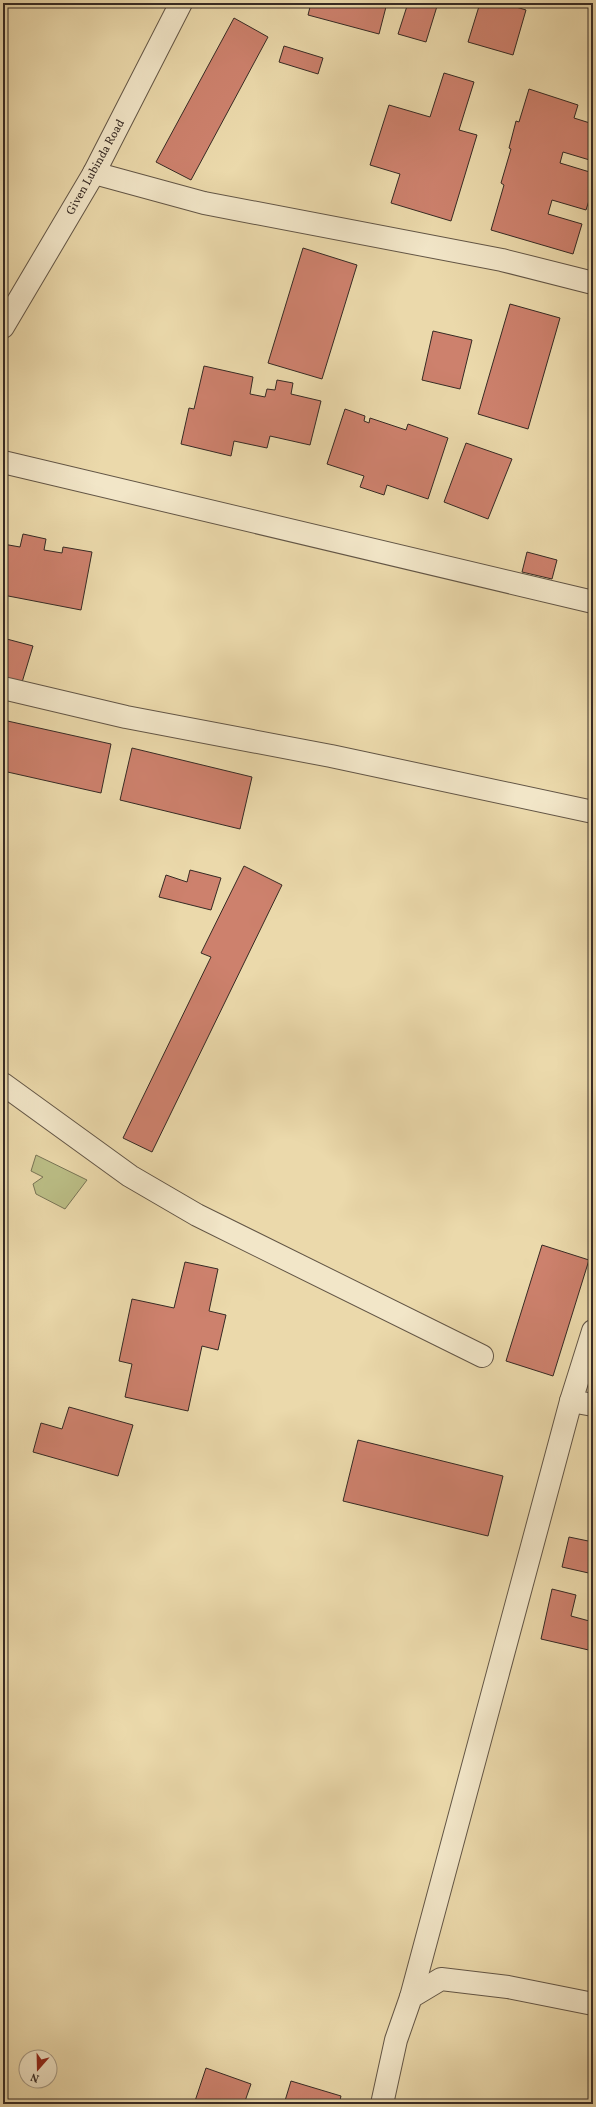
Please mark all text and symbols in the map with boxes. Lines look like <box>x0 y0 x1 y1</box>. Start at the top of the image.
street label: Given Lubinda Road <box>63 117 129 218</box>
north arrow <box>18 2049 58 2089</box>
text: N <box>29 2069 41 2085</box>

